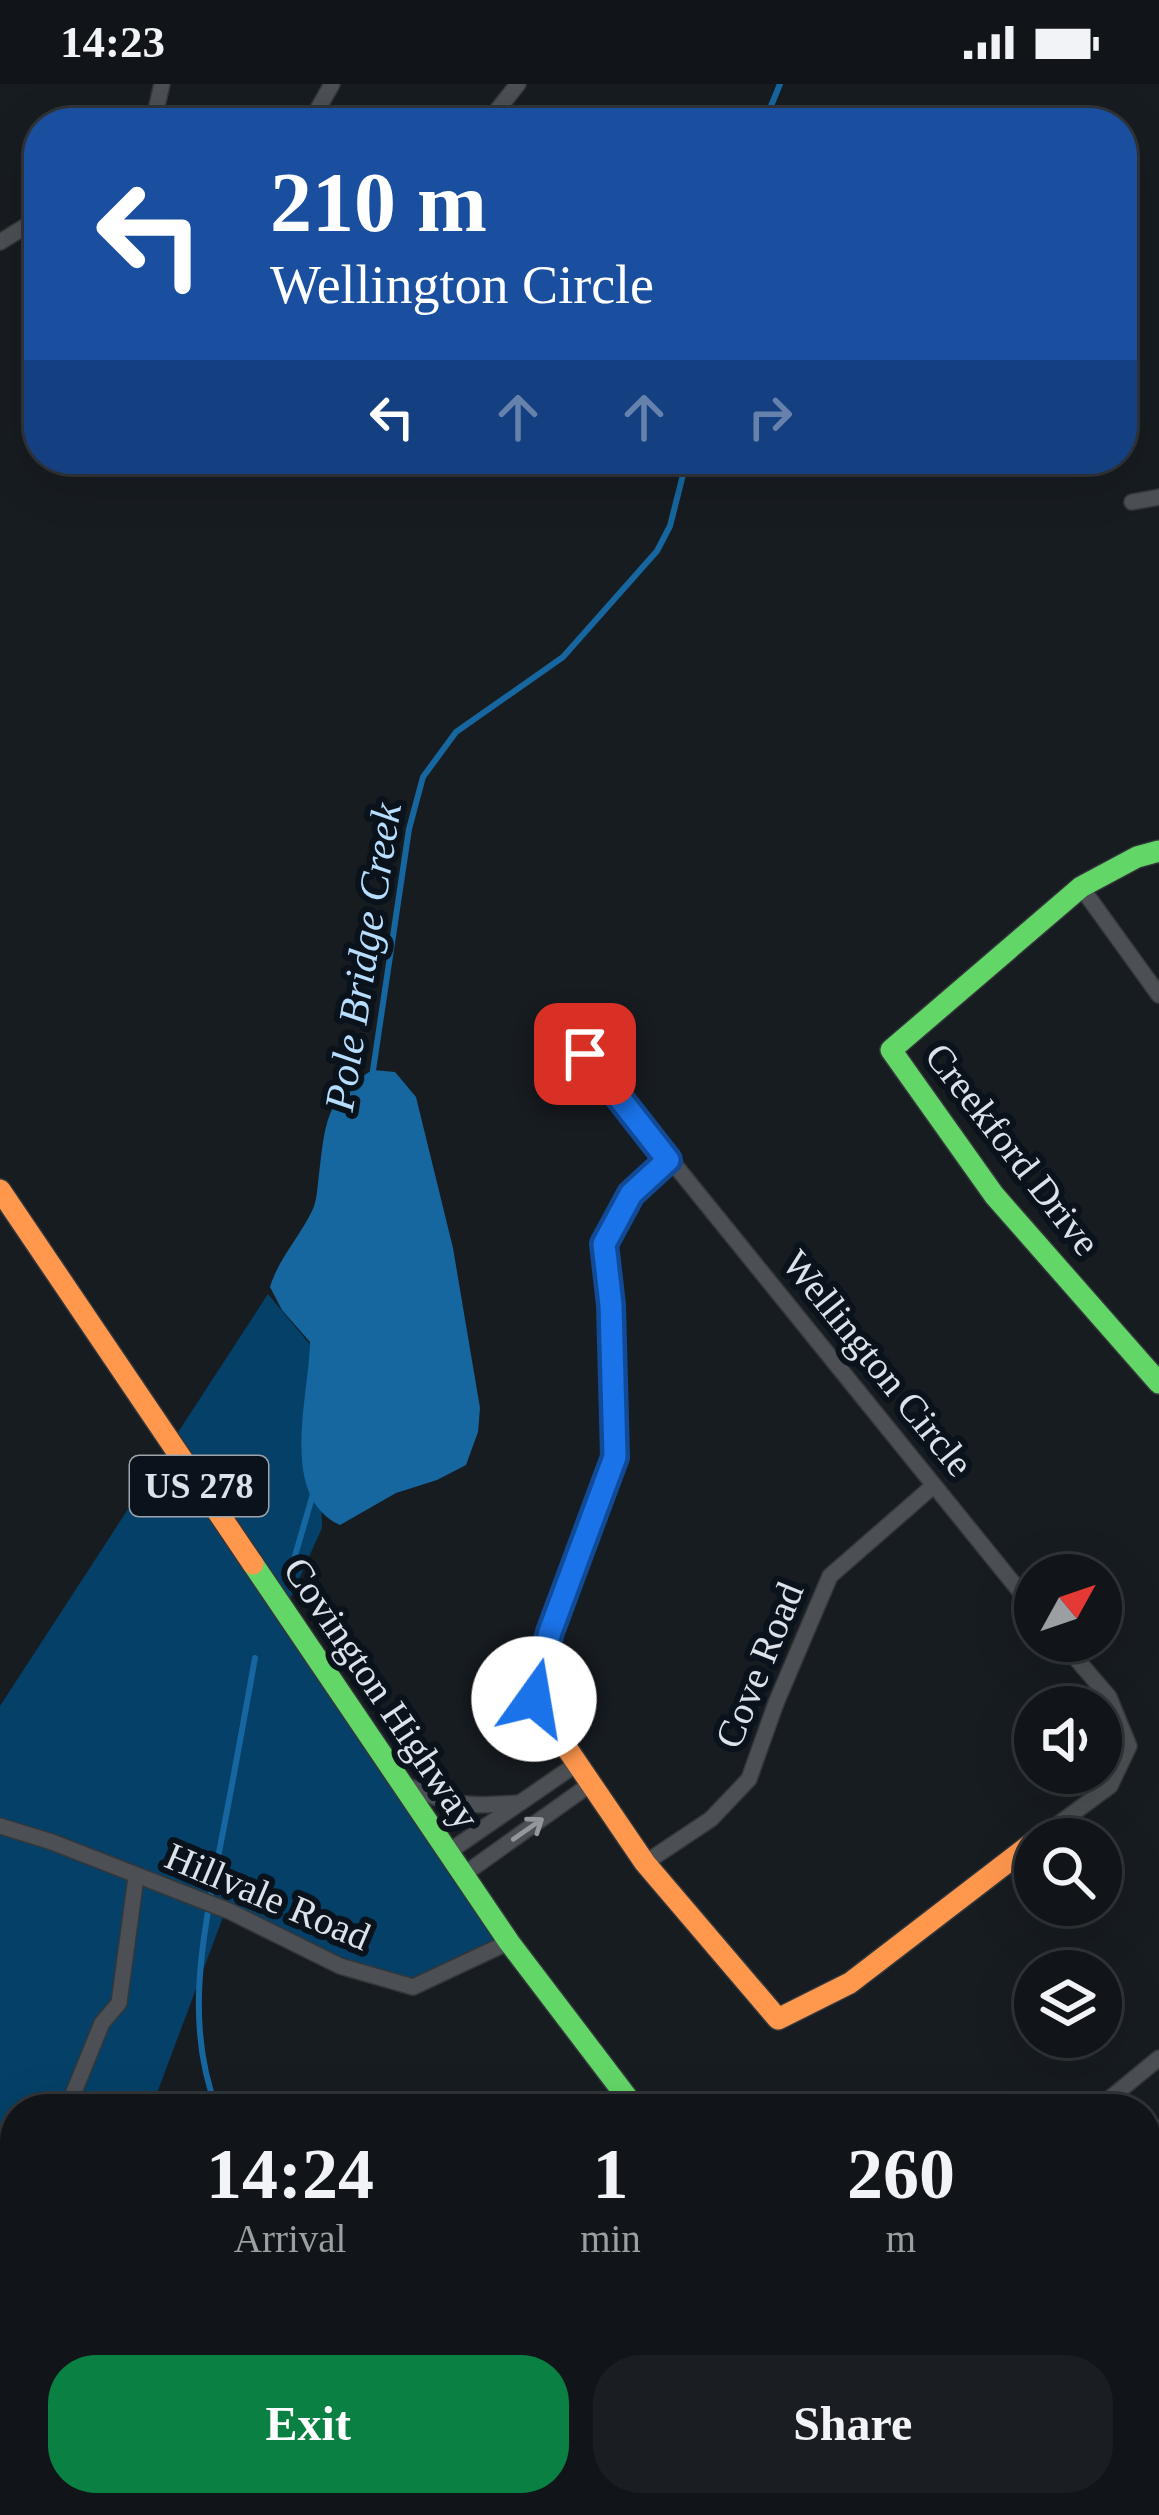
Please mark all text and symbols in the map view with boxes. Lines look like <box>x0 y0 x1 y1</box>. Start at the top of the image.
text: 14:23 <box>60 17 165 67</box>
icon: left <box>72 156 228 312</box>
text: 210 m <box>270 156 487 249</box>
text: Wellington Circle <box>270 255 654 315</box>
icon: left <box>359 384 425 450</box>
icon: ahead <box>485 384 551 450</box>
icon: ahead <box>611 384 677 450</box>
icon: right <box>737 384 803 450</box>
water label: Pole Bridge Creek <box>316 798 410 1115</box>
pin <box>534 1003 636 1105</box>
icon: arrive <box>552 1021 618 1087</box>
street label: Creekford Drive <box>917 1035 1109 1263</box>
street label: Wellington Circle <box>773 1242 982 1485</box>
road number: US 278 <box>130 1456 268 1516</box>
street label: Covington Highway <box>275 1549 489 1838</box>
north arrow <box>1014 1554 1122 1662</box>
map controls <box>1014 1554 1122 2058</box>
street label: Cove Road <box>706 1576 812 1754</box>
position arrow <box>471 1636 597 1762</box>
button: sound <box>1014 1686 1122 1794</box>
one-way arrow <box>511 1817 544 1842</box>
button: search <box>1014 1818 1122 1926</box>
street label: Hillvale Road <box>159 1834 377 1959</box>
button: layers <box>1014 1950 1122 2058</box>
text: 14:24 <box>206 2134 374 2214</box>
text: 1 <box>592 2134 628 2214</box>
text: 260 <box>847 2134 955 2214</box>
text: Arrival <box>234 2217 346 2260</box>
text: min <box>580 2217 641 2260</box>
text: m <box>886 2217 916 2260</box>
button: Exit <box>48 2355 569 2493</box>
button: Share <box>593 2355 1113 2493</box>

